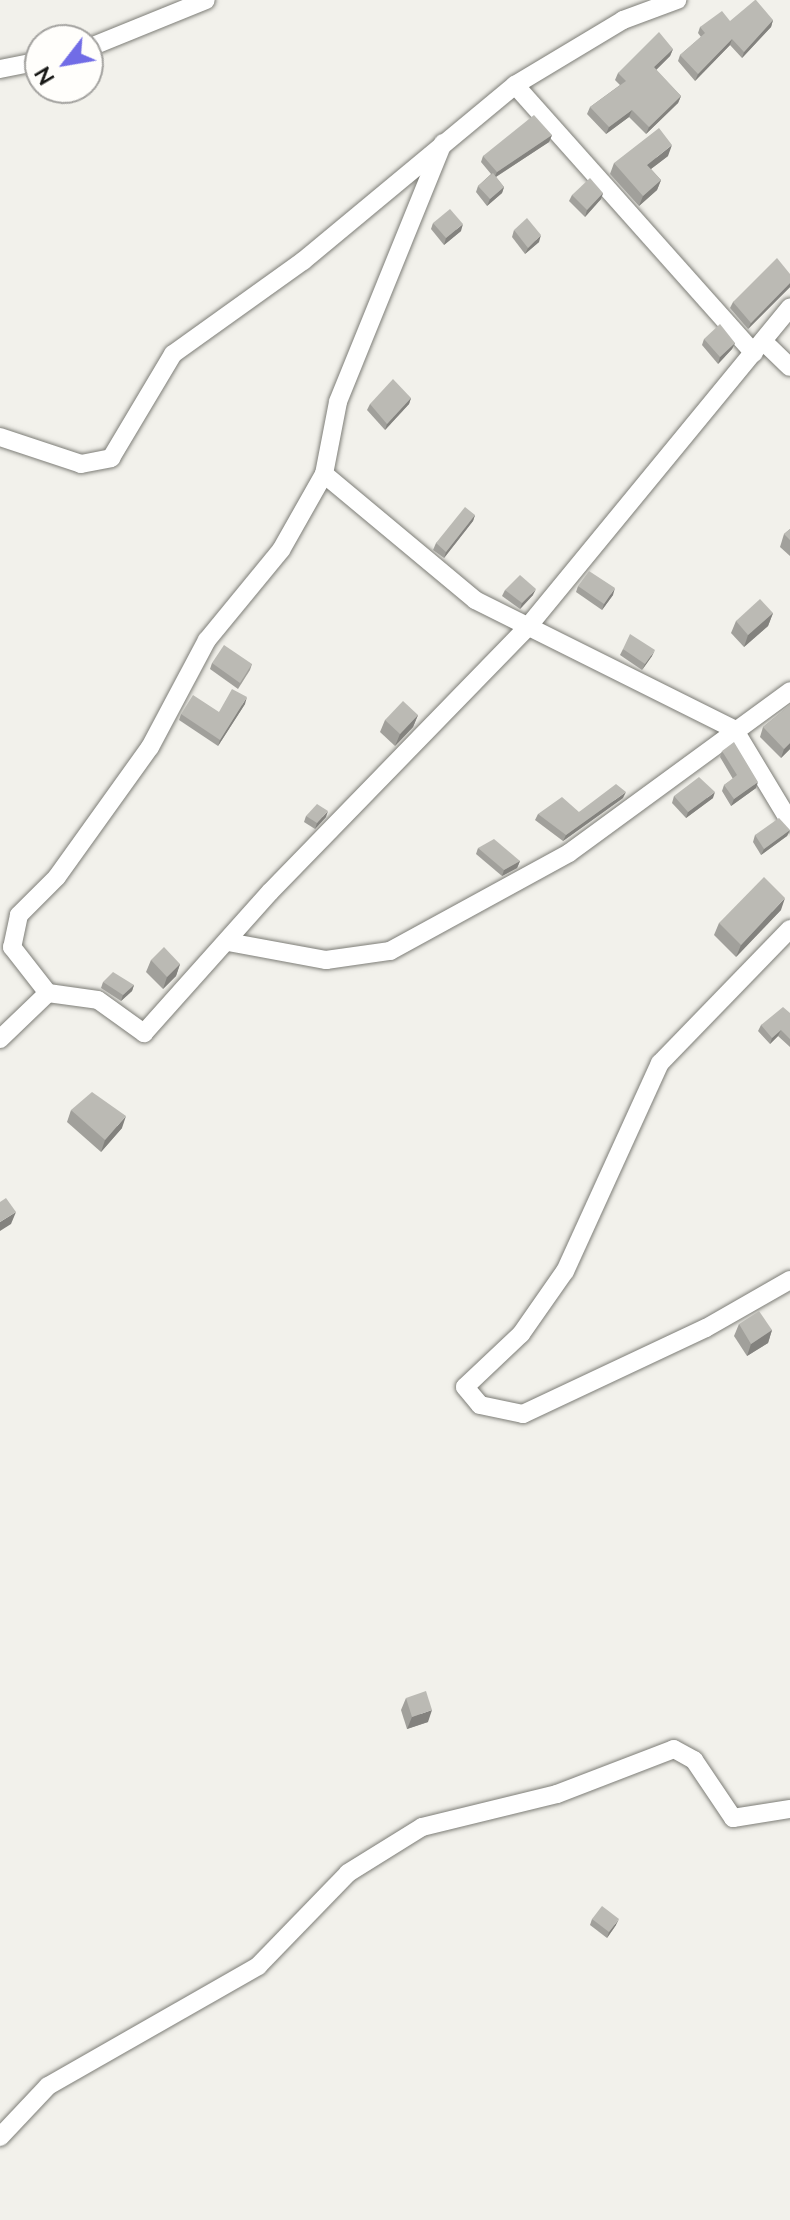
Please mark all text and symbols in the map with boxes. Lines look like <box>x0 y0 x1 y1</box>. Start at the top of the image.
north arrow <box>24 24 104 104</box>
text: N <box>28 61 62 90</box>

